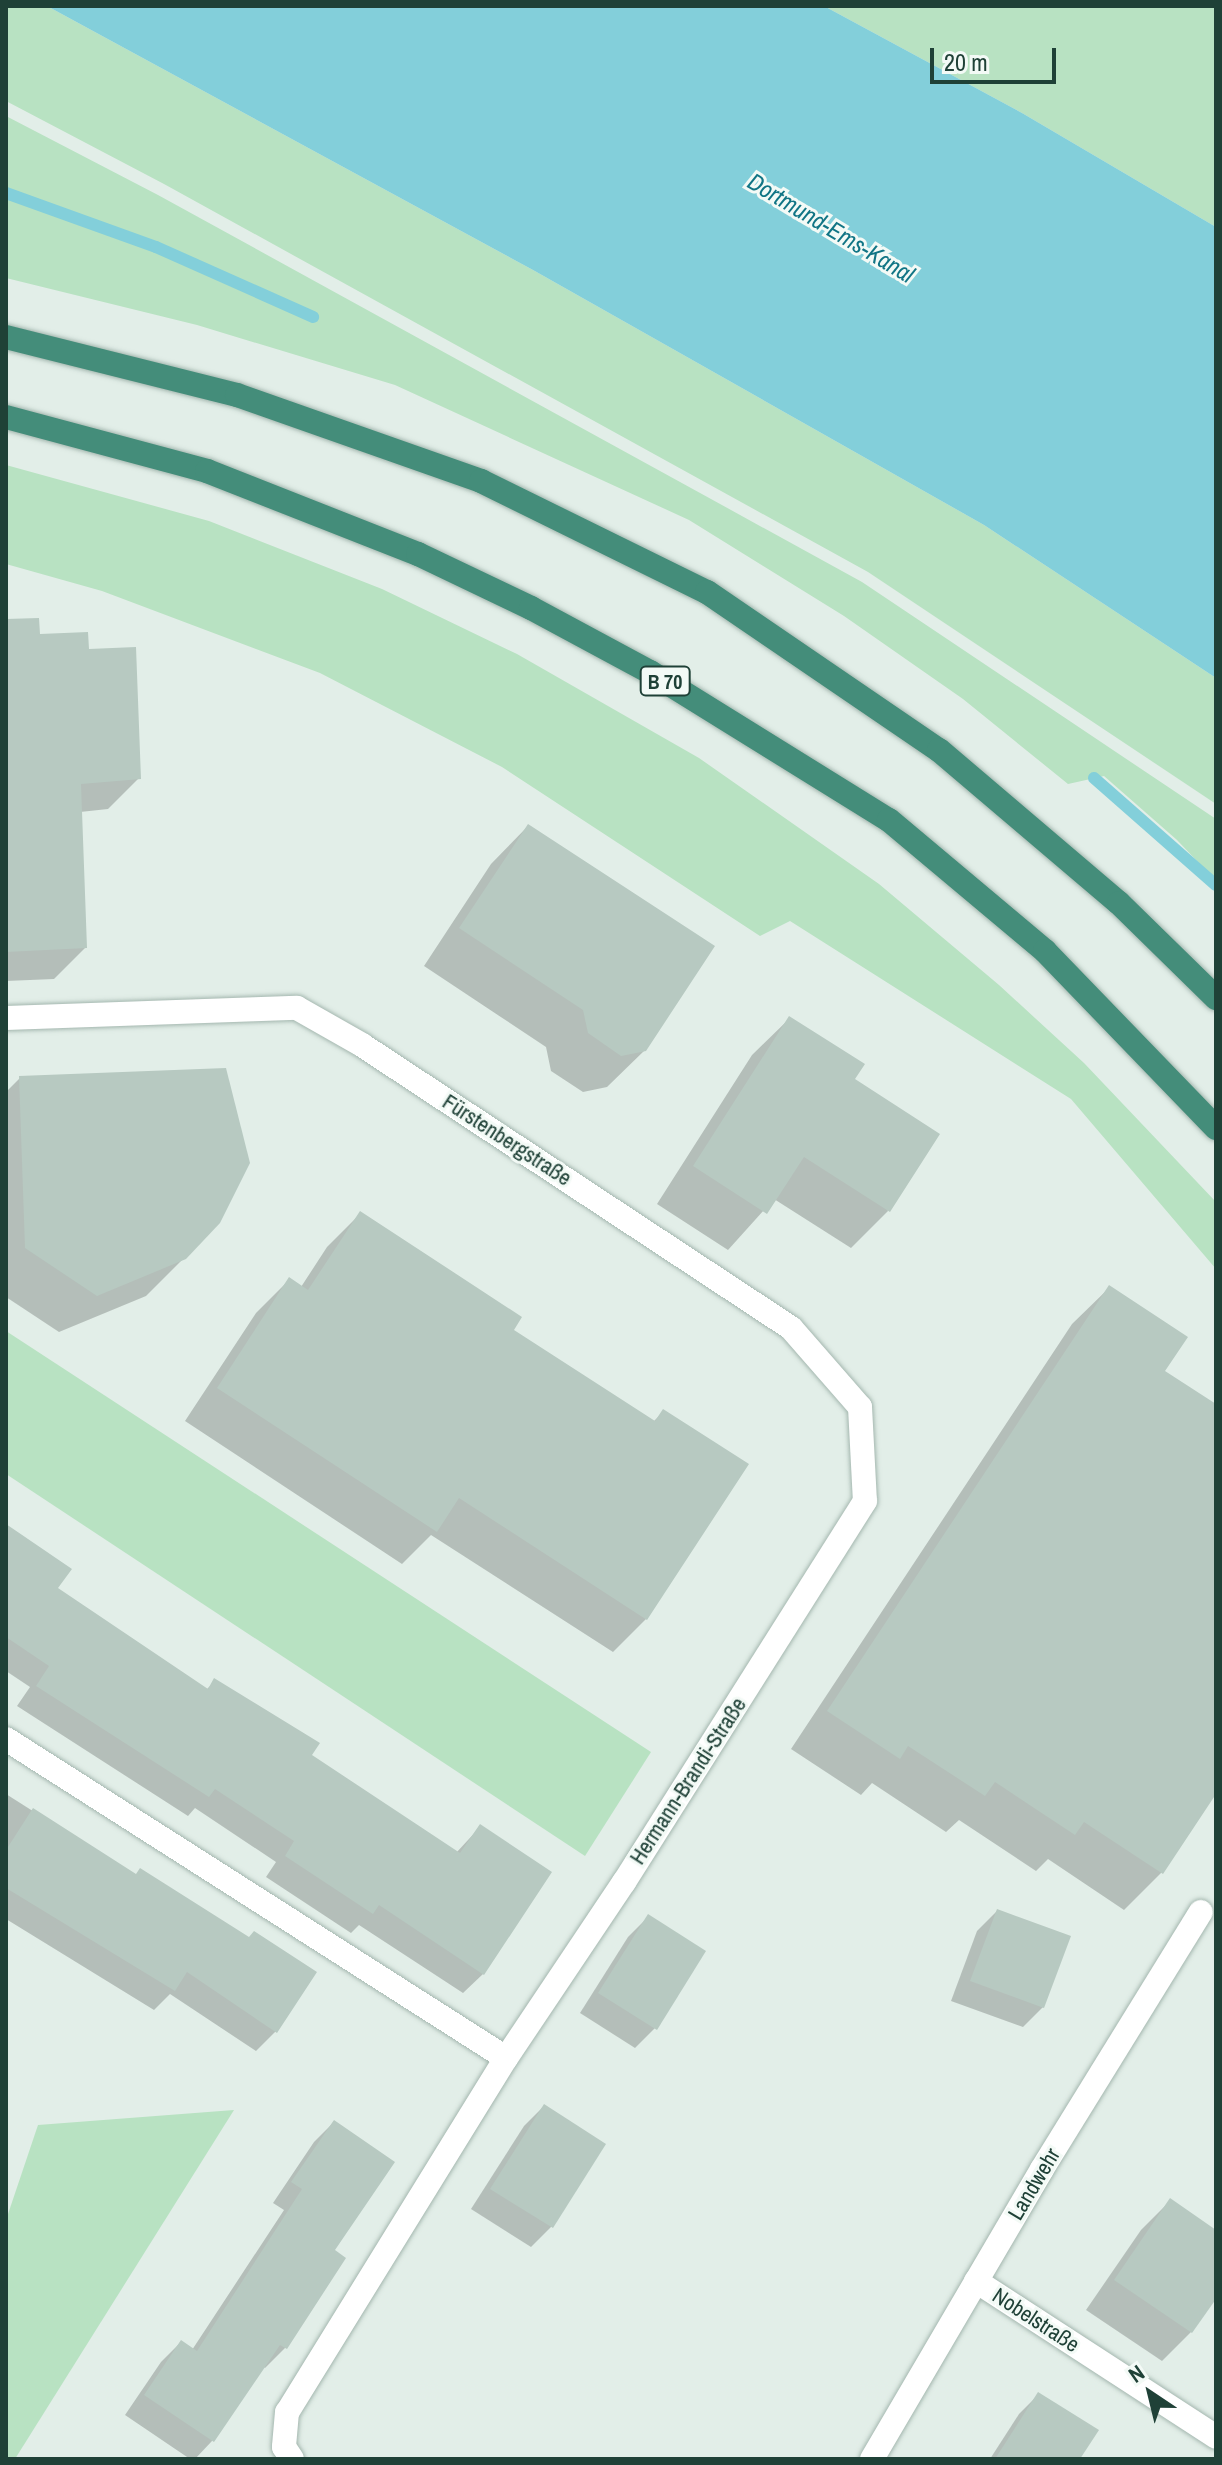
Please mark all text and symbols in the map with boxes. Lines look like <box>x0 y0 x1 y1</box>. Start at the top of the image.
scale bar <box>934 32 1060 82</box>
text: 20 m <box>944 46 988 78</box>
water label: Dortmund-Ems-Kanal <box>742 167 920 289</box>
road number: B 70 <box>639 665 691 697</box>
street label: Fürstenbergstraße <box>438 1089 576 1191</box>
street label: Hermann-Brandi-Straße <box>624 1693 752 1869</box>
street label: Landwehr <box>1002 2143 1066 2225</box>
street label: Nobelstraße <box>988 2282 1084 2358</box>
north arrow <box>1110 2353 1190 2433</box>
text: N <box>1122 2357 1150 2389</box>

